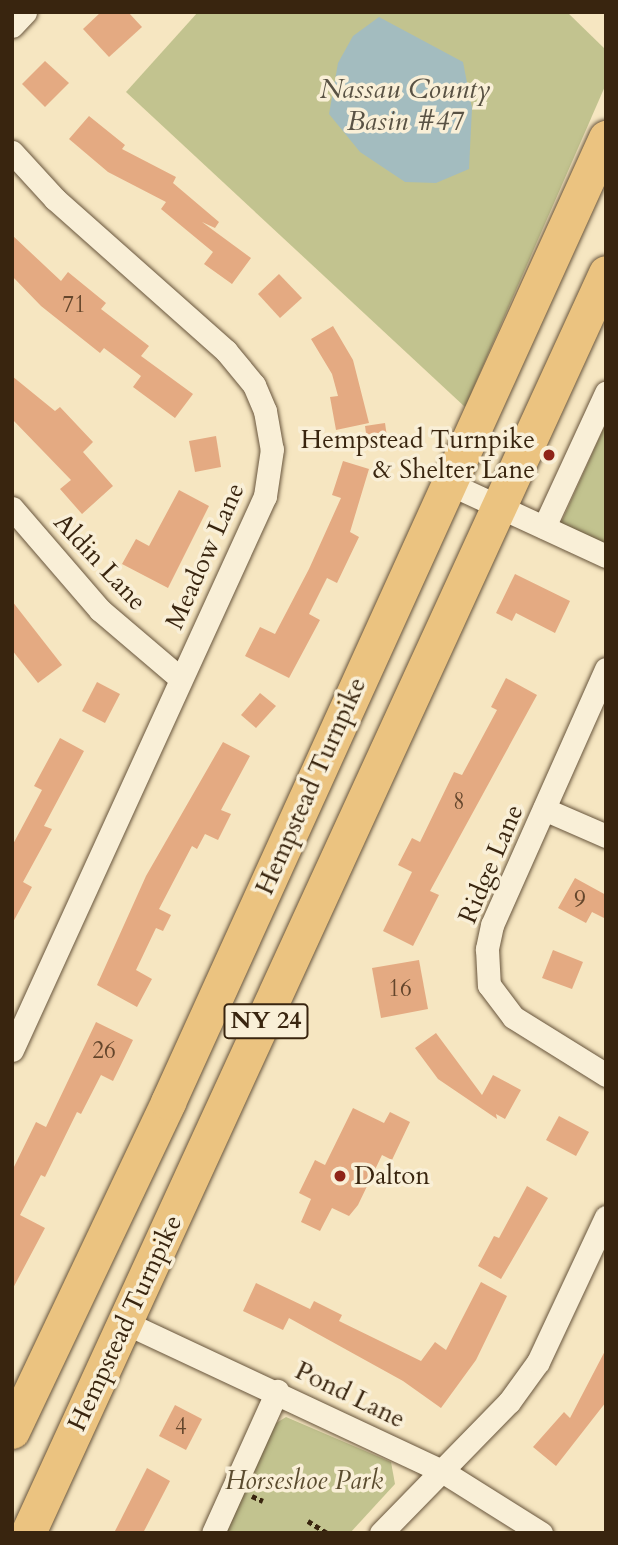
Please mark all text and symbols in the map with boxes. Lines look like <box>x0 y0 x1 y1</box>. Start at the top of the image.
water label: Nassau County Basin #47 <box>320 72 490 138</box>
house number: 71 <box>62 291 86 319</box>
place label: Hempstead Turnpike & Shelter Lane <box>300 424 535 486</box>
marker: Hempstead Turnpike & Shelter Lane <box>541 447 557 463</box>
street label: Meadow Lane <box>159 478 251 634</box>
street label: Aldin Lane <box>47 507 153 617</box>
street label: Hempstead Turnpike <box>249 672 373 900</box>
house number: 8 <box>453 788 465 816</box>
street label: Ridge Lane <box>452 800 530 928</box>
house number: 9 <box>574 886 586 914</box>
house number: 16 <box>388 975 412 1003</box>
road number: NY 24 <box>222 1001 310 1042</box>
house number: 26 <box>92 1037 116 1065</box>
place label: Dalton <box>354 1160 430 1192</box>
marker: Dalton <box>332 1168 348 1184</box>
street label: Hempstead Turnpike <box>61 1210 189 1436</box>
street label: Pond Lane <box>290 1355 410 1435</box>
house number: 4 <box>175 1413 187 1441</box>
park label: Horseshoe Park <box>225 1465 383 1497</box>

